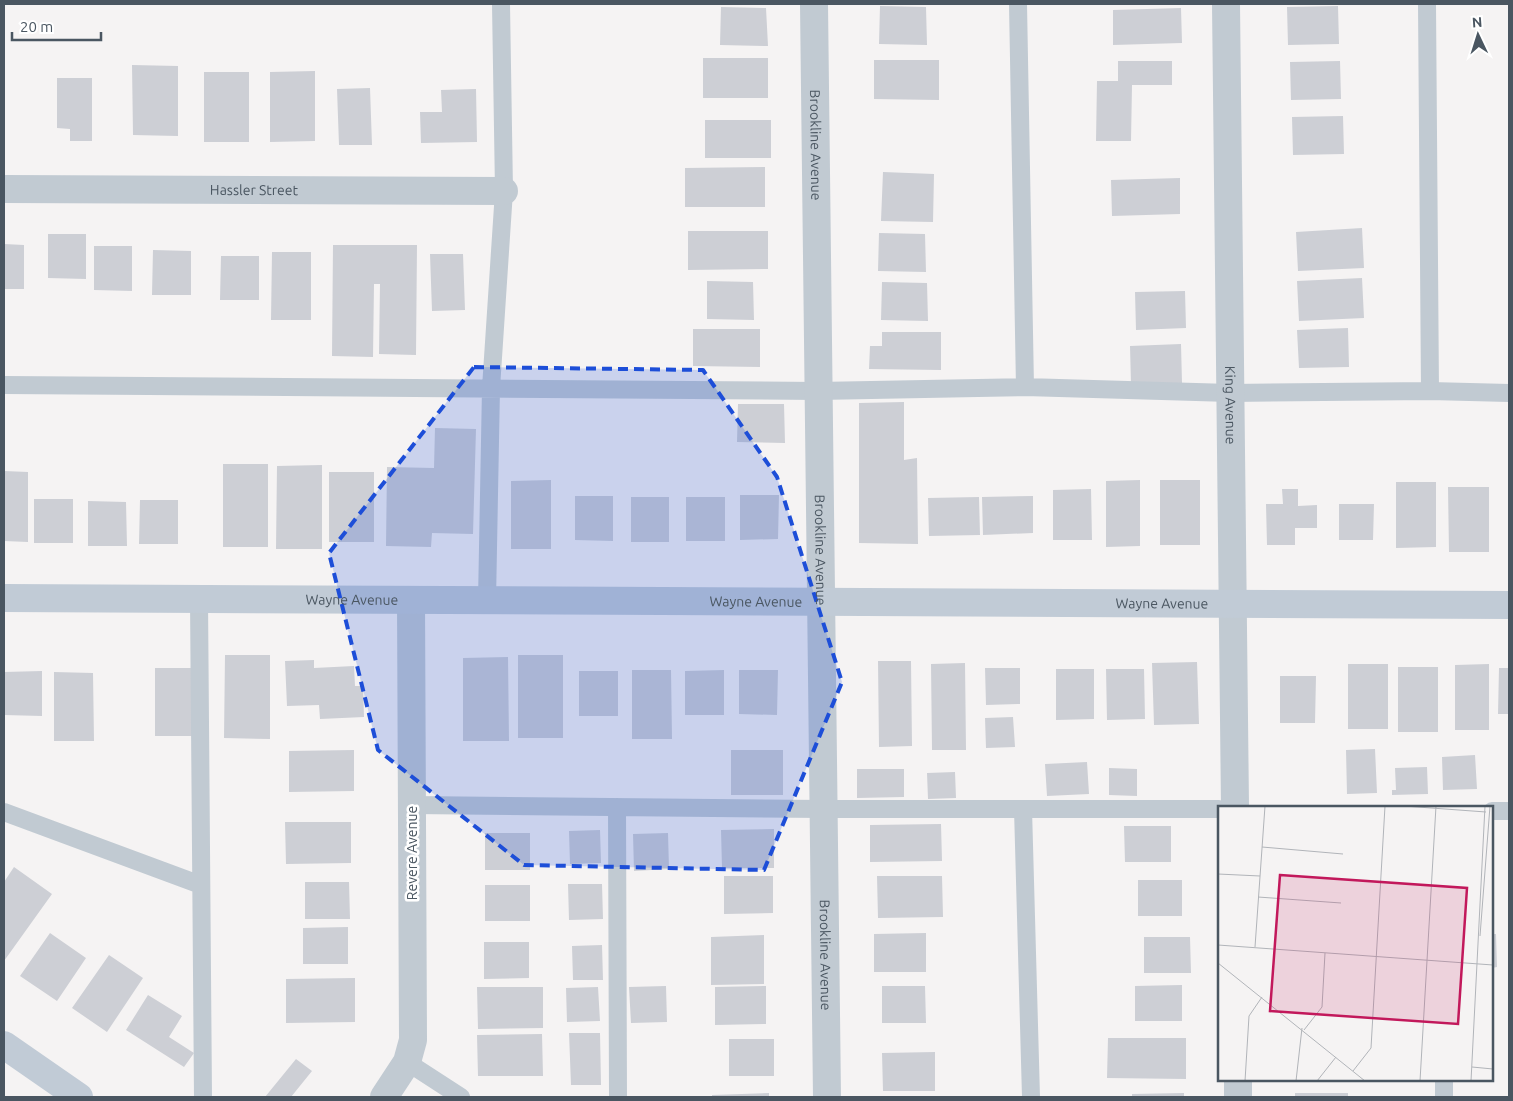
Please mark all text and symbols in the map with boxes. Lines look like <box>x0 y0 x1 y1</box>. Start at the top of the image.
scale bar <box>12 10 101 42</box>
north arrow <box>1453 10 1503 60</box>
text: N <box>1471 14 1483 30</box>
text: 20 m <box>20 18 53 35</box>
street label: Brookline Avenue <box>807 89 824 201</box>
street label: Hassler Street <box>210 182 299 198</box>
street label: King Avenue <box>1222 366 1239 444</box>
street label: Brookline Avenue <box>812 494 829 606</box>
street label: Wayne Avenue <box>306 591 398 608</box>
street label: Wayne Avenue <box>710 593 802 610</box>
street label: Wayne Avenue <box>1116 595 1208 612</box>
street label: Revere Avenue <box>404 806 420 900</box>
inset map <box>1218 806 1493 1081</box>
street label: Brookline Avenue <box>817 899 834 1010</box>

